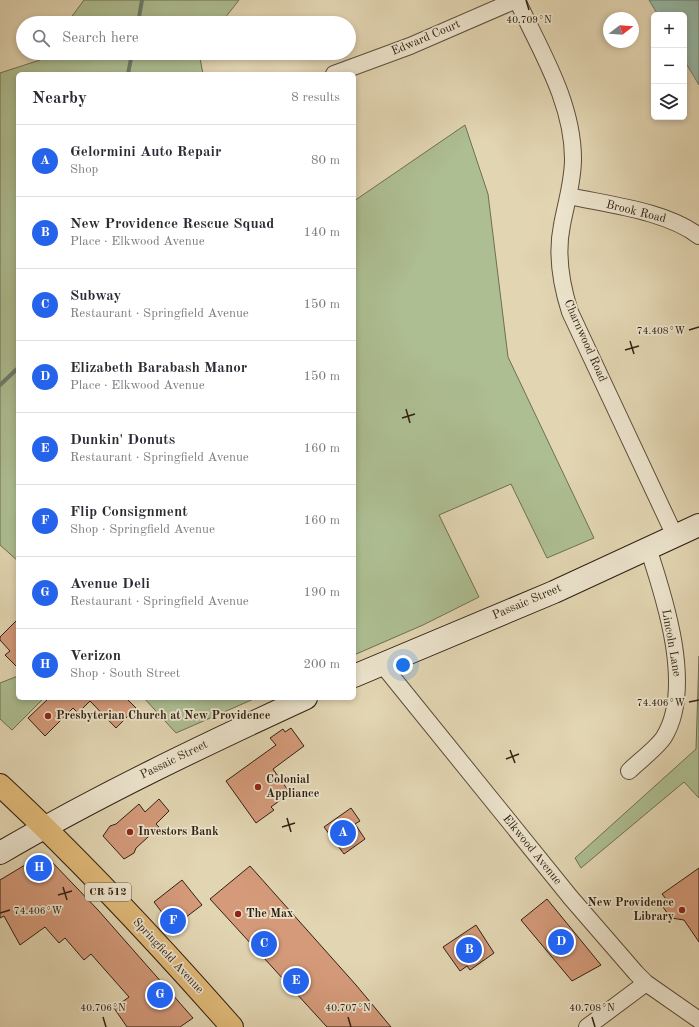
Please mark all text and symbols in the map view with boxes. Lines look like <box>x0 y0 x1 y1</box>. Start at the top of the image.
north arrow <box>603 12 639 48</box>
map controls <box>651 12 687 120</box>
button: + <box>651 12 687 48</box>
text: 40.709°N <box>506 15 552 25</box>
search box <box>16 16 356 60</box>
street label: Edward Court <box>390 18 462 58</box>
icon: search <box>30 27 52 49</box>
text: Search here <box>62 31 139 46</box>
button: − <box>651 48 687 84</box>
button: layers <box>651 84 687 120</box>
text: Nearby <box>32 90 87 107</box>
text: 8 results <box>291 91 340 104</box>
text: Gelormini Auto Repair <box>70 145 222 160</box>
text: A <box>40 154 50 167</box>
text: 80 m <box>311 154 340 167</box>
text: Shop <box>70 163 98 176</box>
street label: Brook Road <box>605 199 667 225</box>
text: New Providence Rescue Squad <box>70 217 274 232</box>
text: B <box>40 226 50 239</box>
text: 140 m <box>303 226 340 239</box>
text: Place · Elkwood Avenue <box>70 235 205 248</box>
text: Subway <box>70 289 121 304</box>
text: C <box>41 298 49 311</box>
text: 150 m <box>303 298 340 311</box>
street label: Charnwood Road <box>561 298 609 384</box>
text: Restaurant · Springfield Avenue <box>70 307 249 320</box>
text: 74.408°W <box>637 326 685 336</box>
text: Elizabeth Barabash Manor <box>70 361 247 376</box>
text: D <box>40 370 50 383</box>
text: 150 m <box>303 370 340 383</box>
text: Place · Elkwood Avenue <box>70 379 205 392</box>
text: Dunkin' Donuts <box>70 433 175 448</box>
text: E <box>41 442 49 455</box>
text: 160 m <box>303 442 340 455</box>
text: Restaurant · Springfield Avenue <box>70 451 249 464</box>
text: Flip Consignment <box>70 505 188 520</box>
text: F <box>41 514 49 527</box>
text: 160 m <box>303 514 340 527</box>
text: Shop · Springfield Avenue <box>70 523 215 536</box>
text: Avenue Deli <box>70 577 150 592</box>
street label: Passaic Street <box>491 582 563 622</box>
text: G <box>40 586 50 599</box>
text: 190 m <box>303 586 340 599</box>
text: Restaurant · Springfield Avenue <box>70 595 249 608</box>
street label: Lincoln Lane <box>659 608 683 678</box>
text: Verizon <box>70 649 121 664</box>
your location <box>393 655 413 675</box>
text: H <box>40 658 50 671</box>
text: 200 m <box>303 658 340 671</box>
text: Shop · South Street <box>70 667 180 680</box>
text: 74.406°W <box>637 698 685 708</box>
place label: Presbyterian Church at New Providence <box>56 710 271 722</box>
marker: Presbyterian Church at New Providence <box>43 711 53 721</box>
street label: Passaic Street <box>138 738 210 782</box>
place label: Colonial Appliance <box>266 774 320 800</box>
marker: Colonial Appliance <box>253 782 263 792</box>
street label: Elkwood Avenue <box>500 813 564 888</box>
pin: A <box>330 818 356 848</box>
place label: Investors Bank <box>138 826 219 838</box>
marker: Investors Bank <box>125 827 135 837</box>
pin: H <box>26 853 52 883</box>
road number: CR 512 <box>85 883 131 901</box>
place label: New Providence Library <box>588 897 674 923</box>
marker: New Providence Library <box>677 905 687 915</box>
text: 74.406°W <box>14 906 62 916</box>
pin: F <box>160 906 186 936</box>
place label: The Max <box>246 908 293 920</box>
marker: The Max <box>233 909 243 919</box>
street label: Springfield Avenue <box>130 916 206 996</box>
pin: D <box>548 927 574 957</box>
pin: C <box>251 929 277 959</box>
pin: B <box>456 935 482 965</box>
pin: E <box>283 966 309 996</box>
pin: G <box>147 980 173 1010</box>
text: 40.706°N <box>80 1003 126 1013</box>
text: 40.707°N <box>325 1003 371 1013</box>
text: 40.708°N <box>569 1003 615 1013</box>

